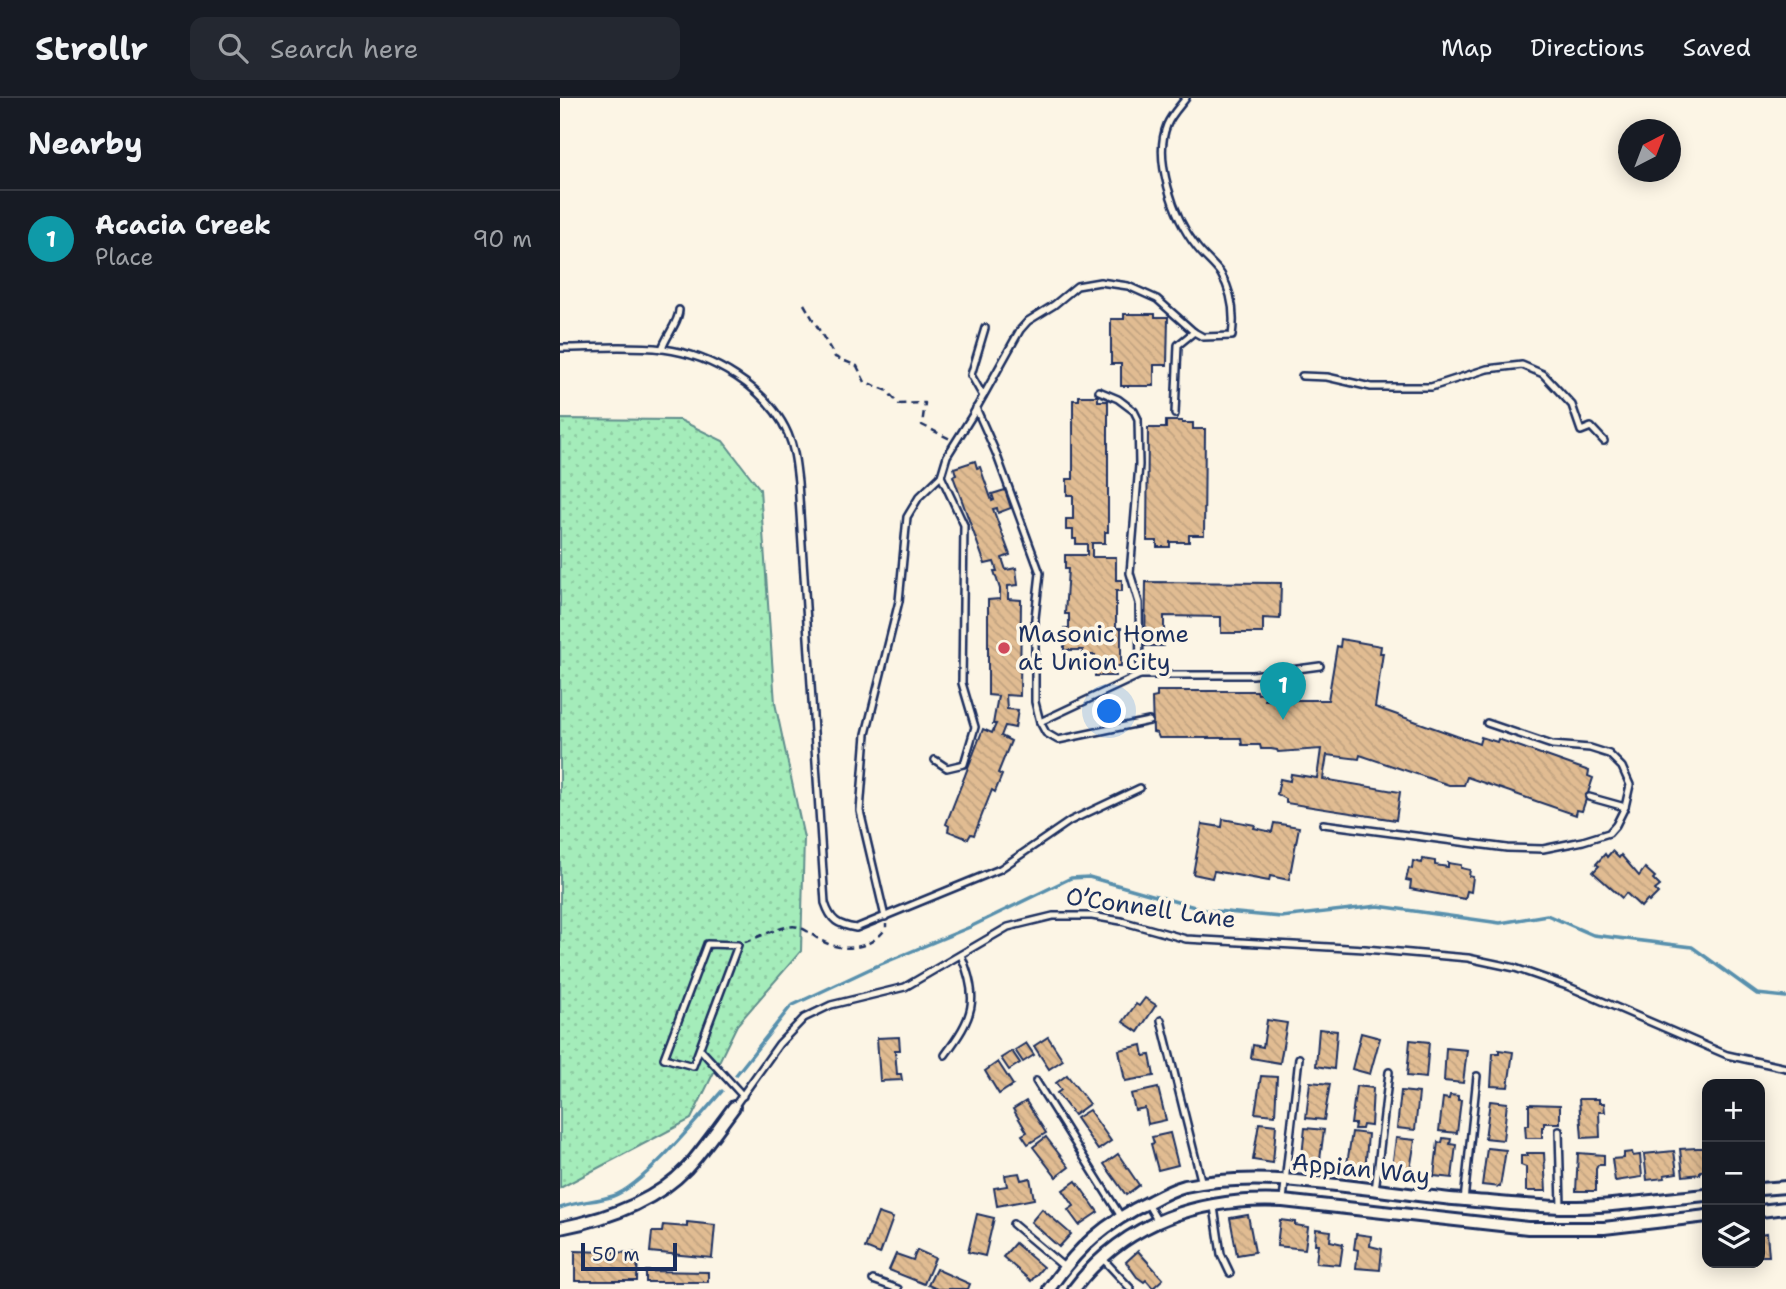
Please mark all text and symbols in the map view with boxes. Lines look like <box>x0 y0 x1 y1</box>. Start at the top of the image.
search box <box>190 17 680 80</box>
text: Strollr <box>35 26 148 71</box>
icon: search <box>214 29 252 67</box>
text: Search here <box>270 31 419 66</box>
text: Map <box>1441 32 1492 64</box>
text: Directions <box>1530 32 1645 64</box>
text: Saved <box>1683 32 1751 64</box>
north arrow <box>1618 119 1681 182</box>
text: Nearby <box>28 123 143 164</box>
text: Acacia Creek <box>95 207 271 242</box>
text: 1 <box>46 224 56 254</box>
text: 90 m <box>472 224 532 254</box>
text: Place <box>95 242 154 272</box>
place label: Masonic Home at Union City <box>1018 618 1189 678</box>
marker: Masonic Home at Union City <box>996 640 1012 656</box>
pin: 1 <box>1260 662 1306 720</box>
your location <box>1092 694 1126 728</box>
street label: O’Connell Lane <box>1064 880 1238 936</box>
map controls <box>1702 1079 1765 1268</box>
button: + <box>1702 1079 1765 1142</box>
button: − <box>1702 1142 1765 1205</box>
street label: Appian Way <box>1290 1146 1432 1192</box>
button: layers <box>1702 1205 1765 1268</box>
scale bar <box>581 1240 677 1272</box>
text: 50 m <box>592 1242 640 1267</box>

